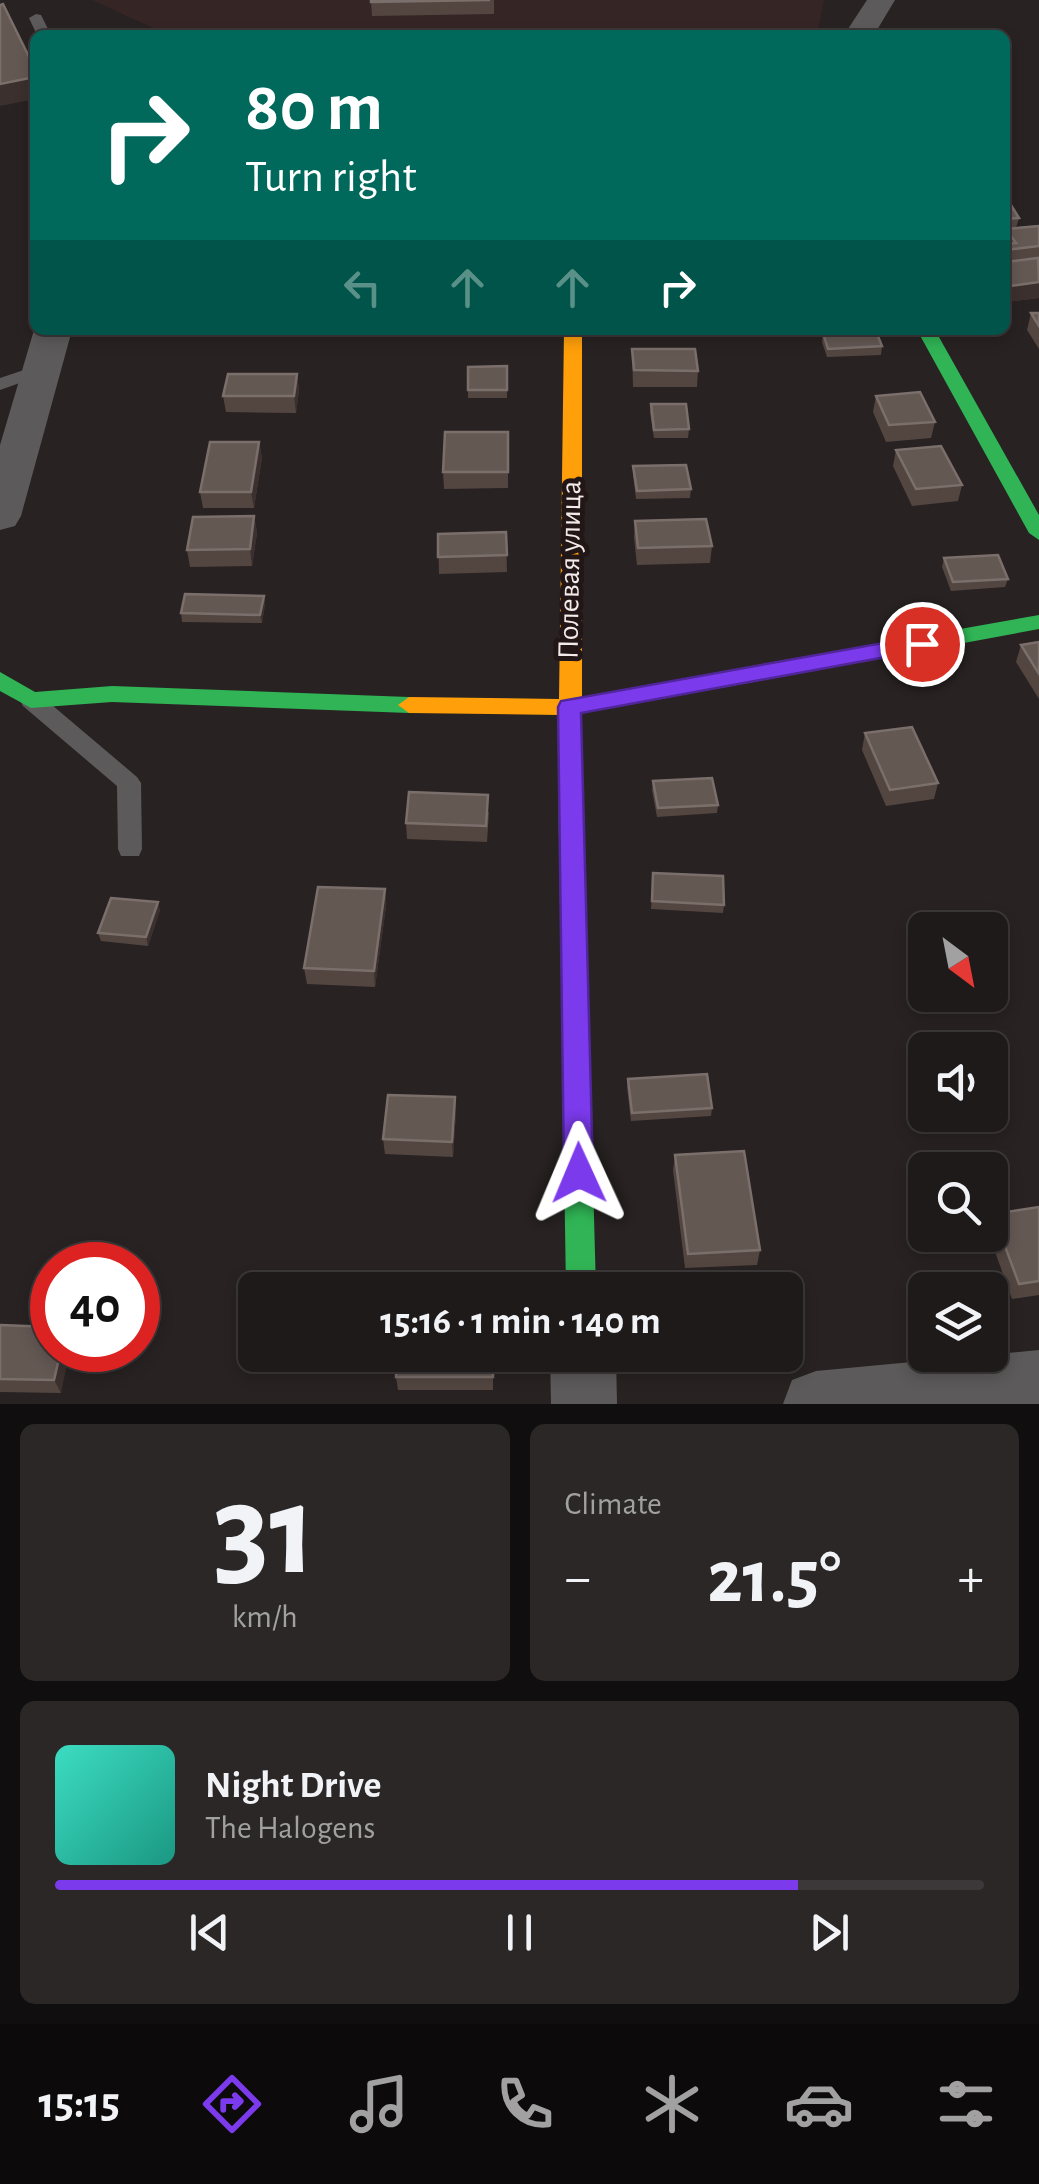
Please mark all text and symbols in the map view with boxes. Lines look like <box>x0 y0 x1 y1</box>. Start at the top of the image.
icon: right <box>80 70 210 200</box>
text: 80 m <box>245 73 383 143</box>
text: Turn right <box>245 155 417 200</box>
icon: left <box>335 260 390 315</box>
icon: ahead <box>440 260 495 315</box>
icon: ahead <box>545 260 600 315</box>
icon: right <box>650 260 705 315</box>
street label: Полевая улица <box>553 480 587 660</box>
pin <box>880 602 965 687</box>
icon: arrive <box>895 617 950 672</box>
north arrow <box>908 912 1008 1012</box>
map controls <box>908 912 1008 1372</box>
button: sound <box>908 1032 1008 1132</box>
position arrow <box>527 1121 631 1225</box>
button: search <box>908 1152 1008 1252</box>
speed limit sign: 40 <box>30 1242 160 1372</box>
button: layers <box>908 1272 1008 1372</box>
text: 15:16 · 1 min · 140 m <box>380 1303 661 1341</box>
text: 31 <box>213 1468 316 1598</box>
text: Climate <box>565 1488 662 1520</box>
text: 21.5° <box>707 1541 841 1616</box>
text: − <box>565 1551 591 1606</box>
text: + <box>958 1551 984 1606</box>
text: km/h <box>232 1601 298 1633</box>
text: Night Drive <box>205 1767 381 1805</box>
text: The Halogens <box>205 1812 375 1844</box>
icon: previous <box>182 1905 237 1960</box>
icon: pause <box>492 1905 547 1960</box>
icon: next <box>802 1905 857 1960</box>
icon: directions <box>197 2069 267 2139</box>
icon: music <box>344 2069 414 2139</box>
icon: phone <box>490 2069 560 2139</box>
icon: climate <box>637 2069 707 2139</box>
icon: car <box>784 2069 854 2139</box>
icon: filters <box>931 2069 1001 2139</box>
text: 15:15 <box>38 2081 120 2126</box>

